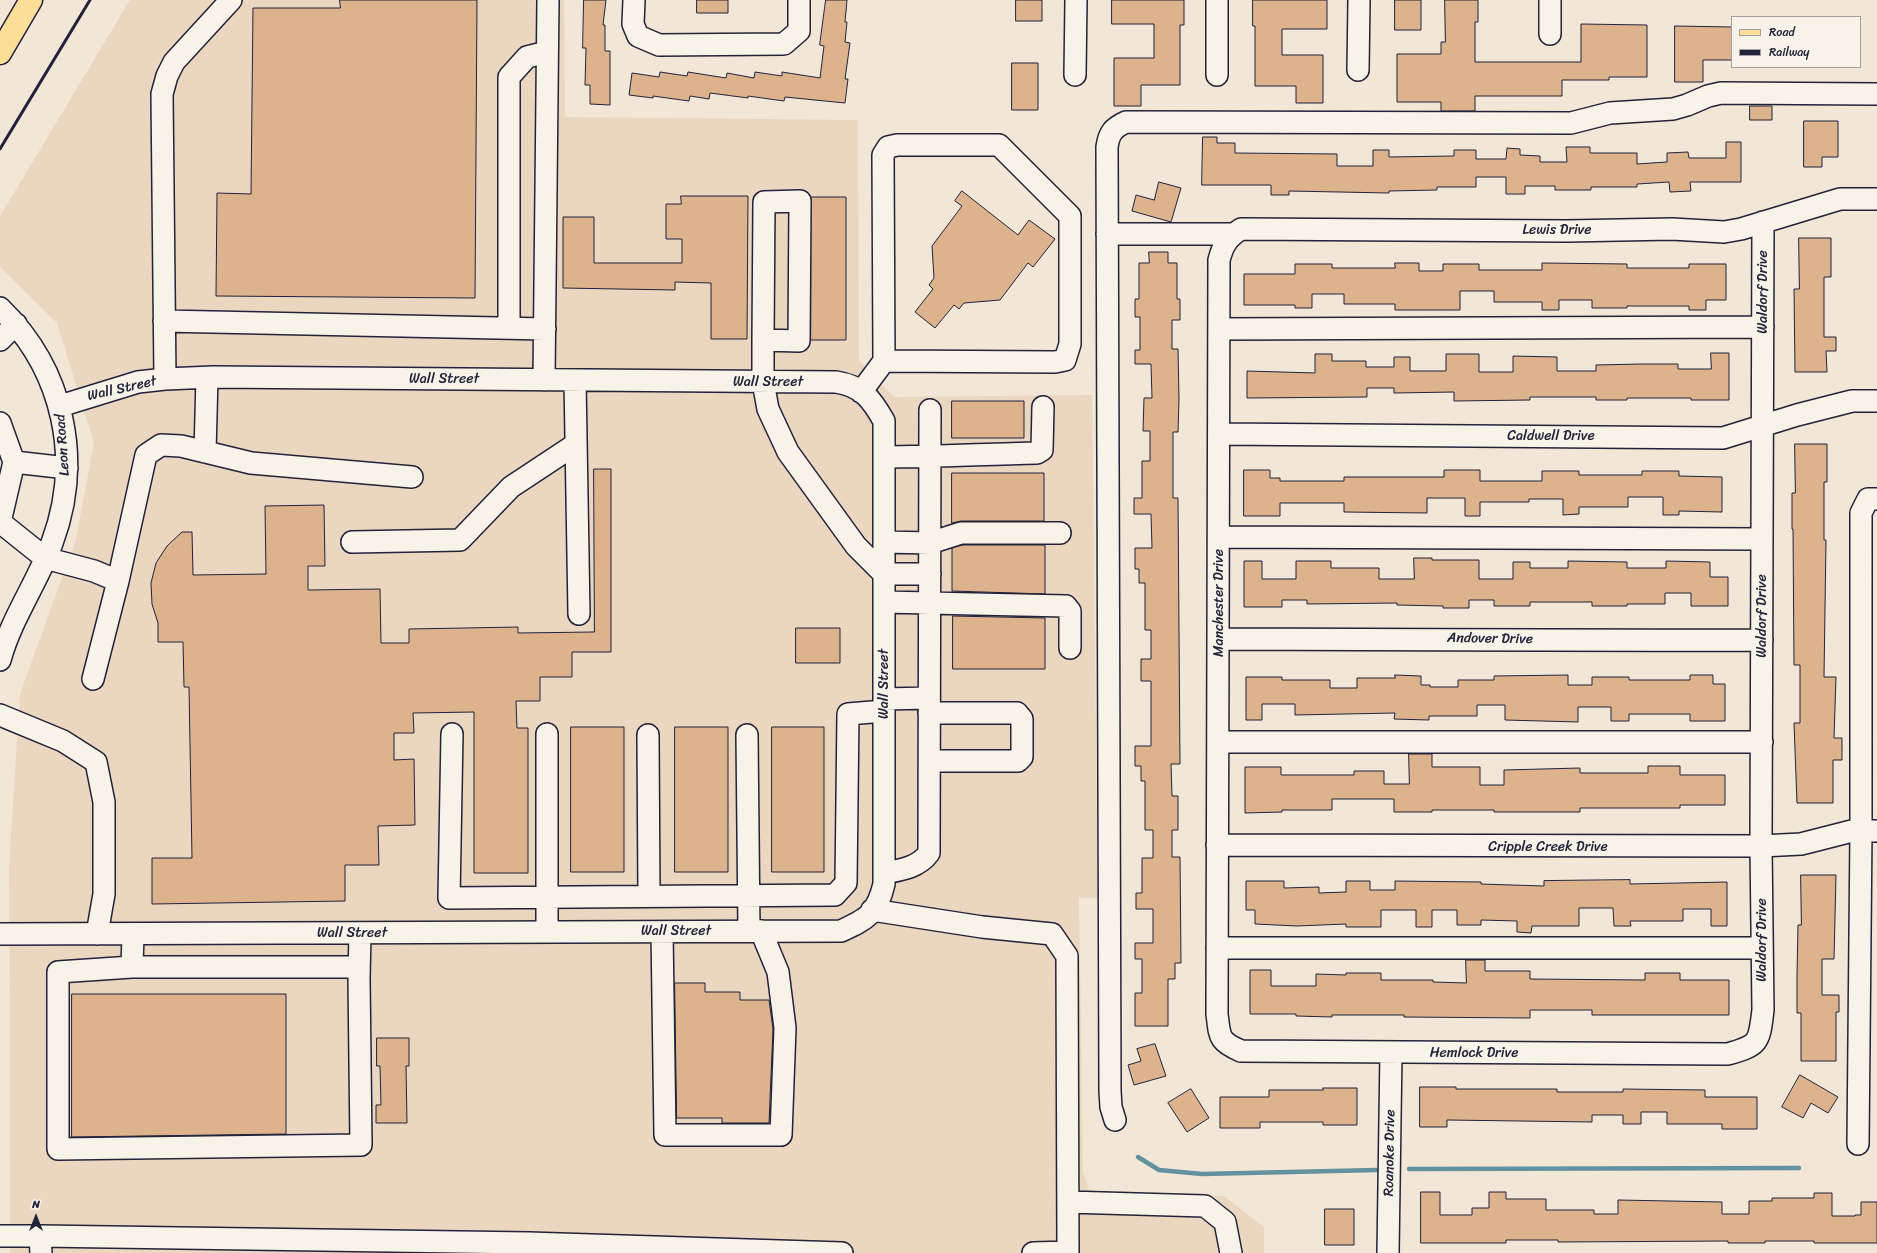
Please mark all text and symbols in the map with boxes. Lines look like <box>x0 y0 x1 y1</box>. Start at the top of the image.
legend <box>1731 16 1861 68</box>
text: Road <box>1769 21 1795 43</box>
text: Railway <box>1769 41 1810 63</box>
street label: Lewis Drive <box>1523 222 1591 238</box>
street label: Waldorf Drive <box>1755 250 1771 334</box>
street label: Wall Street <box>409 371 479 387</box>
street label: Wall Street <box>86 373 158 405</box>
street label: Wall Street <box>733 374 803 390</box>
street label: Leon Road <box>52 414 74 476</box>
street label: Caldwell Drive <box>1507 428 1595 444</box>
street label: Manchester Drive <box>1211 549 1227 657</box>
street label: Waldorf Drive <box>1754 574 1770 658</box>
street label: Andover Drive <box>1447 630 1533 648</box>
street label: Wall Street <box>876 649 892 719</box>
street label: Cripple Creek Drive <box>1488 839 1608 855</box>
street label: Waldorf Drive <box>1754 898 1770 982</box>
street label: Wall Street <box>641 923 711 939</box>
street label: Wall Street <box>317 925 387 941</box>
street label: Hemlock Drive <box>1430 1045 1518 1061</box>
street label: Roanoke Drive <box>1381 1109 1399 1197</box>
text: N <box>32 1195 40 1214</box>
north arrow <box>16 1197 56 1237</box>

